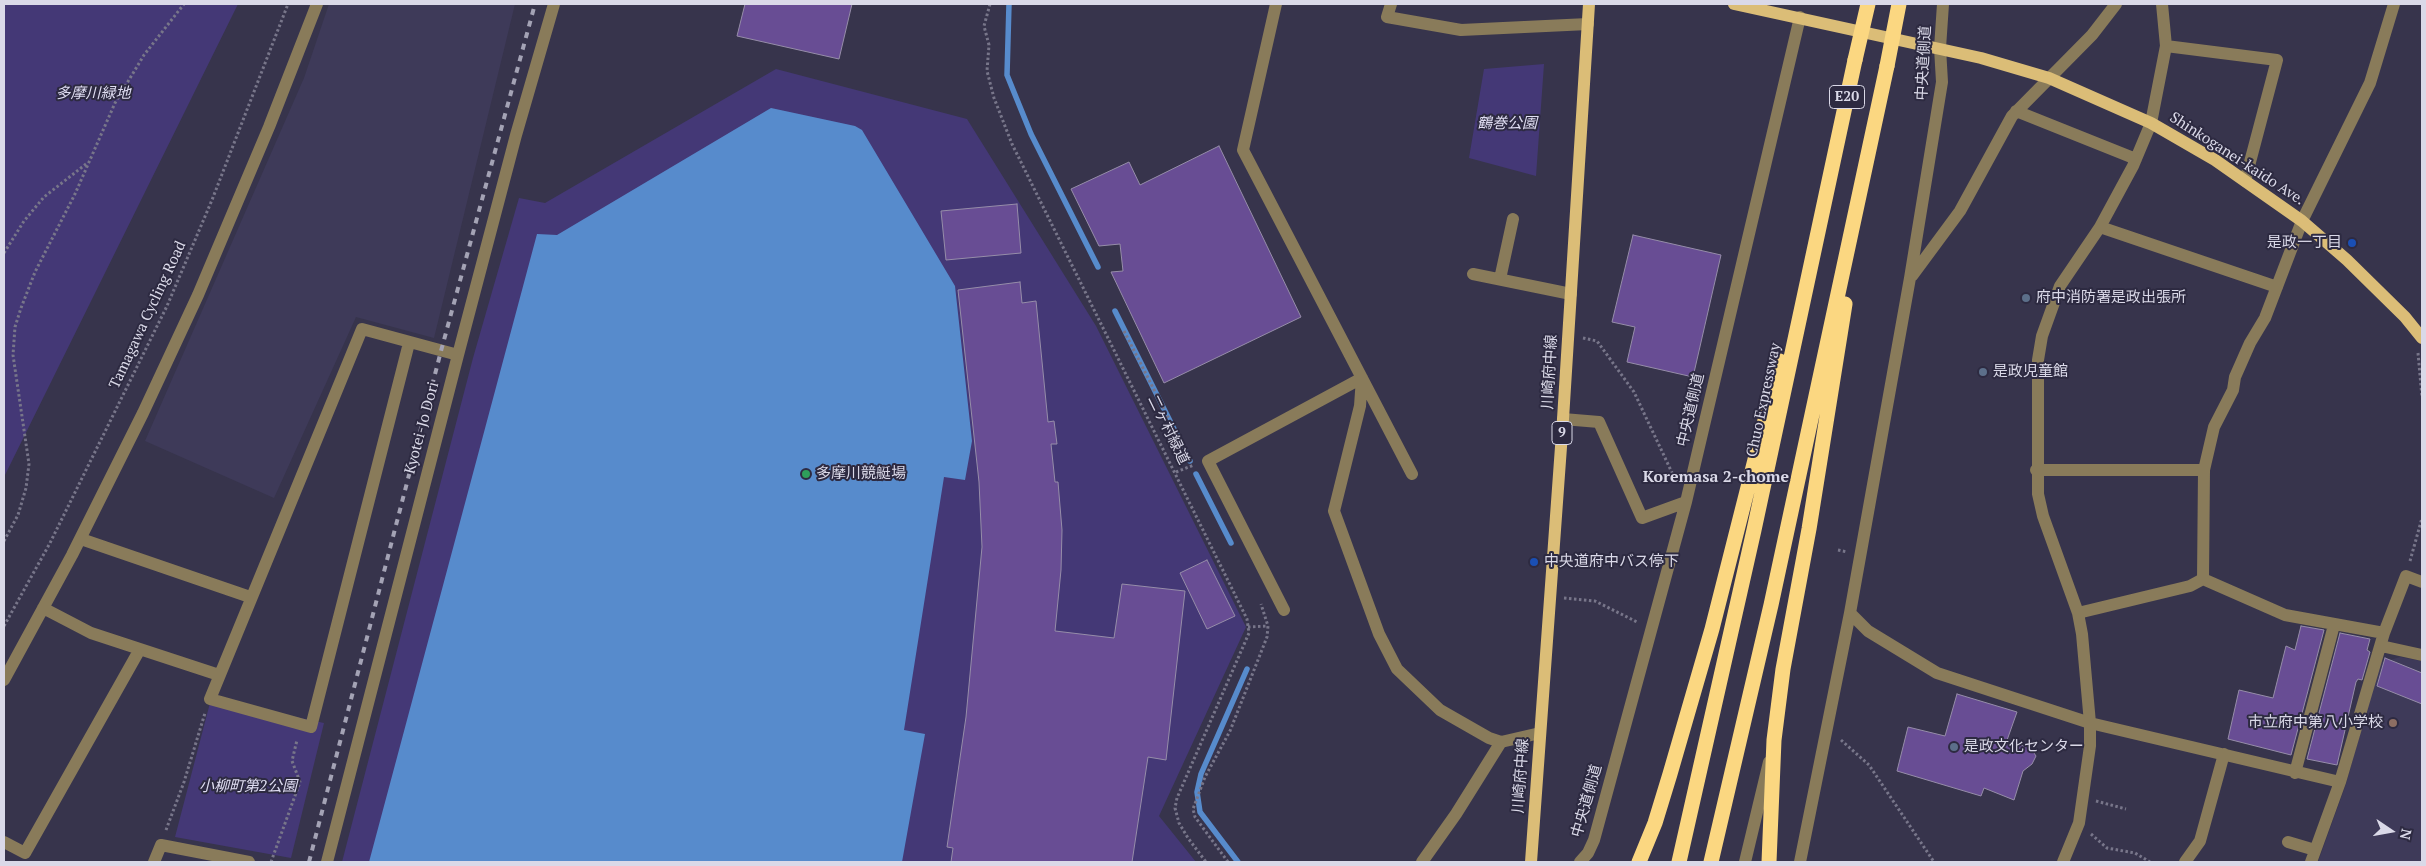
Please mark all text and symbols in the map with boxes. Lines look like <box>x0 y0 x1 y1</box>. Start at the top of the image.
street label: 中央道側道 <box>1913 25 1935 101</box>
park label: 多摩川緑地 <box>56 85 130 103</box>
road number: E20 <box>1830 85 1864 108</box>
street label: Shinkoganei-kaido Ave. <box>2166 109 2308 209</box>
park label: 鶴巻公園 <box>1477 115 1537 133</box>
place label: 是政一丁目 <box>2267 234 2342 252</box>
marker: 是政一丁目 <box>2346 237 2358 249</box>
street label: Tamagawa Cycling Road <box>106 238 190 392</box>
place label: 府中消防署是政出張所 <box>2036 289 2186 307</box>
marker: 府中消防署是政出張所 <box>2020 292 2032 304</box>
street label: 川崎府中線 <box>1539 334 1561 410</box>
street label: Chuo Expressway <box>1743 341 1785 459</box>
place label: 是政児童館 <box>1993 363 2068 381</box>
marker: 是政児童館 <box>1977 366 1989 378</box>
street label: 中央道側道 <box>1674 371 1708 449</box>
street label: Kyotei-Jo Dori <box>401 380 443 476</box>
street label: 二ヶ村緑道 <box>1143 392 1193 468</box>
road number: 9 <box>1552 422 1572 444</box>
place label: 多摩川競艇場 <box>816 465 906 483</box>
district label: Koremasa 2-chome <box>1643 467 1789 487</box>
marker: 多摩川競艇場 <box>800 468 812 480</box>
place label: 中央道府中バス停下 <box>1544 553 1679 571</box>
marker: 中央道府中バス停下 <box>1528 556 1540 568</box>
place label: 市立府中第八小学校 <box>2248 714 2383 732</box>
marker: 市立府中第八小学校 <box>2387 717 2399 729</box>
street label: 川崎府中線 <box>1509 738 1533 814</box>
place label: 是政文化センター <box>1964 738 2084 756</box>
marker: 是政文化センター <box>1948 741 1960 753</box>
street label: 中央道側道 <box>1568 762 1606 840</box>
park label: 小柳町第2公園 <box>199 778 297 796</box>
north arrow <box>2366 806 2416 856</box>
text: N <box>2396 827 2417 841</box>

